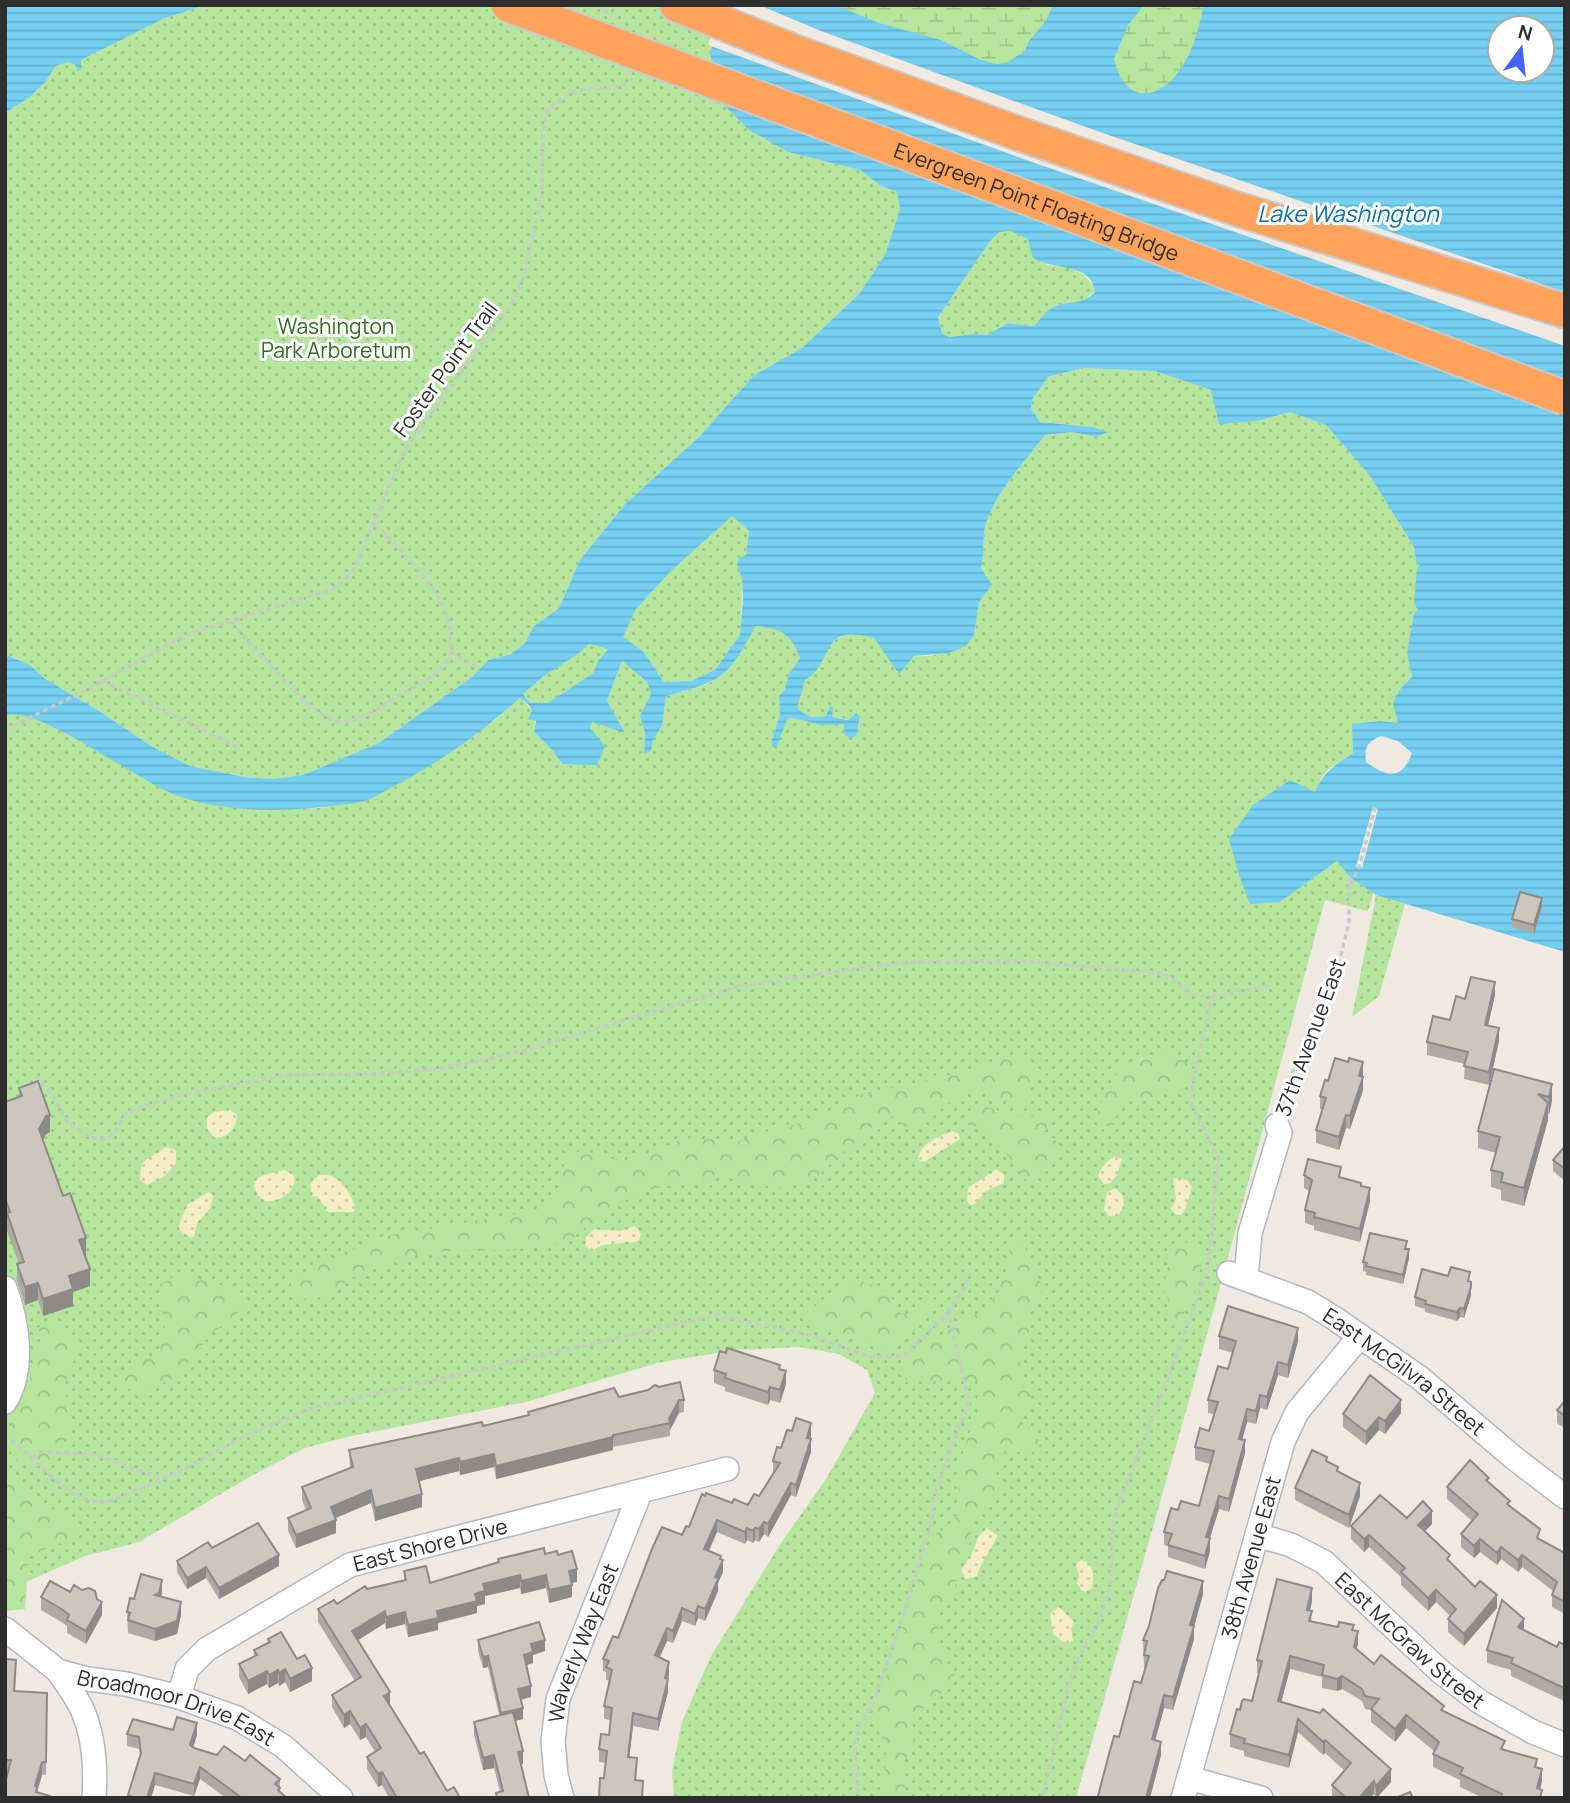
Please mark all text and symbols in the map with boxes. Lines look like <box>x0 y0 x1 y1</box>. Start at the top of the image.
north arrow <box>1486 14 1556 84</box>
text: N <box>1515 18 1535 47</box>
street label: Evergreen Point Floating Bridge <box>890 136 1183 267</box>
water label: Lake Washington <box>1257 197 1440 229</box>
street label: Foster Point Trail <box>386 296 504 442</box>
park label: Washington Park Arboretum <box>261 312 411 364</box>
street label: 37th Avenue East <box>1268 954 1352 1120</box>
street label: East McGilvra Street <box>1318 1301 1491 1442</box>
street label: 38th Avenue East <box>1214 1473 1287 1642</box>
street label: East Shore Drive <box>350 1511 510 1578</box>
street label: Waverly Way East <box>541 1559 625 1724</box>
street label: East McGraw Street <box>1329 1566 1491 1715</box>
street label: Broadmoor Drive East <box>74 1663 281 1752</box>

